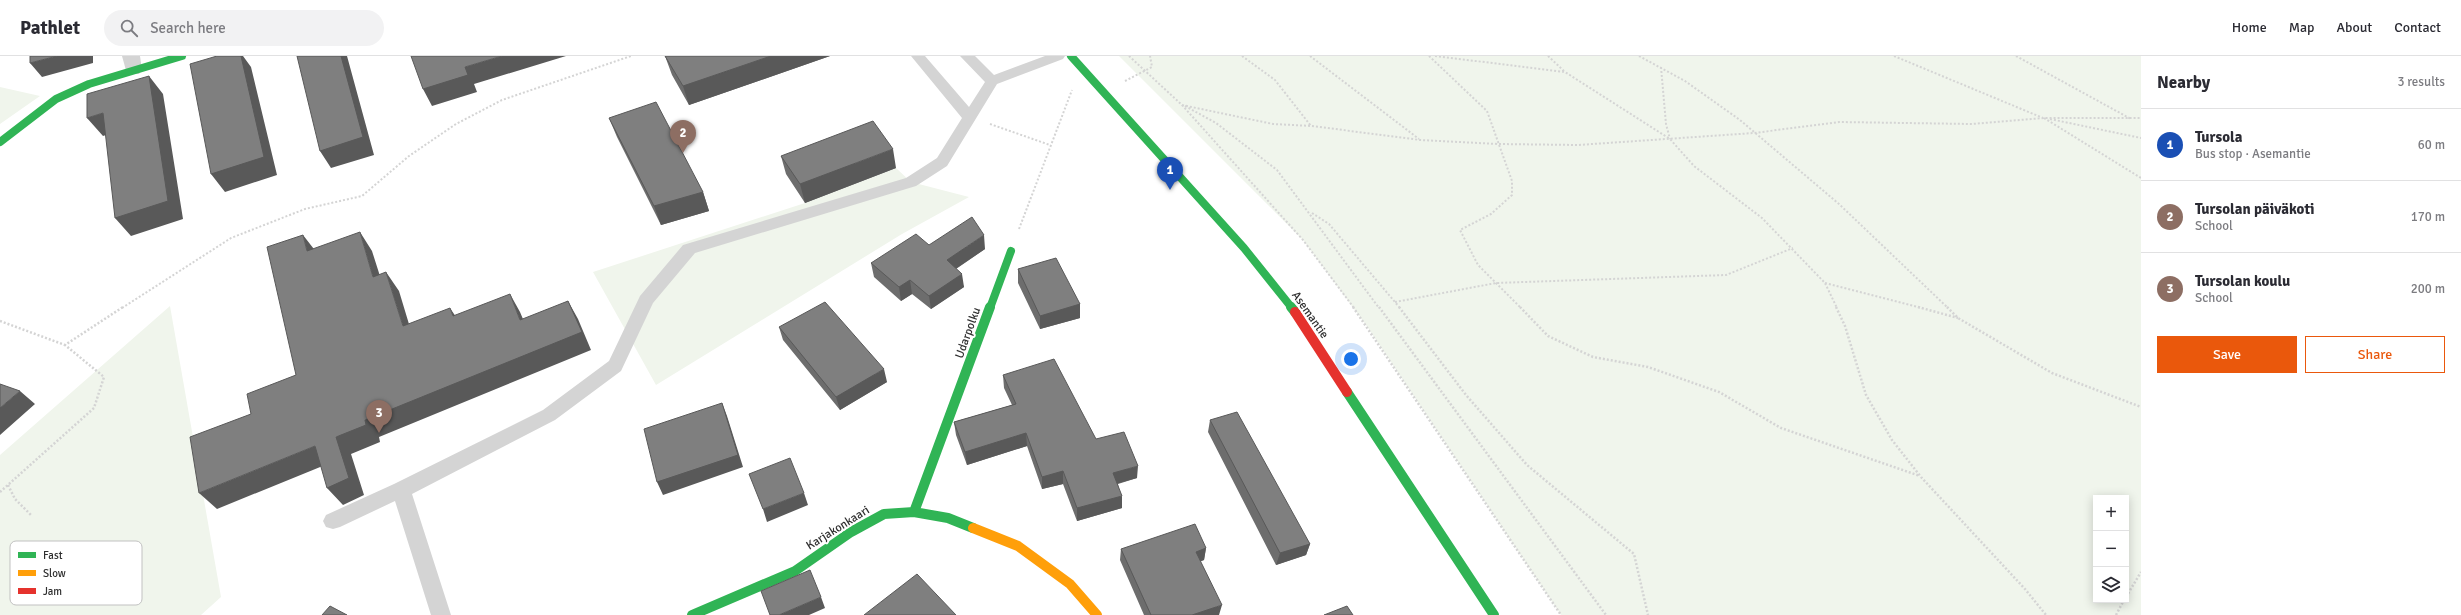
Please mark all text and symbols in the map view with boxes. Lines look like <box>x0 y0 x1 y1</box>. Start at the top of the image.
search box <box>104 10 384 46</box>
text: Pathlet <box>20 16 80 40</box>
icon: search <box>118 17 140 39</box>
text: Search here <box>150 19 226 37</box>
text: Home <box>2232 19 2267 36</box>
text: Map <box>2289 19 2314 36</box>
text: About <box>2336 19 2372 36</box>
text: Contact <box>2394 19 2441 36</box>
text: Nearby <box>2157 72 2210 93</box>
text: 3 results <box>2397 74 2445 90</box>
pin: 2 <box>670 120 696 153</box>
text: Tursola <box>2195 128 2242 146</box>
text: 1 <box>2166 137 2174 153</box>
text: 60 m <box>2418 137 2445 153</box>
text: Bus stop · Asemantie <box>2195 146 2311 162</box>
pin: 1 <box>1157 157 1183 190</box>
text: Tursolan päiväkoti <box>2195 200 2315 218</box>
text: 2 <box>2166 209 2174 225</box>
text: 170 m <box>2411 209 2445 225</box>
text: School <box>2195 218 2233 234</box>
text: Tursolan koulu <box>2195 272 2290 290</box>
text: 3 <box>2166 281 2174 297</box>
text: 200 m <box>2411 281 2445 297</box>
street label: Asemantie <box>1288 288 1332 342</box>
text: School <box>2195 290 2233 306</box>
street label: Udarpolku <box>952 305 984 361</box>
button: Save <box>2157 336 2297 373</box>
button: Share <box>2305 336 2445 373</box>
your location <box>1341 349 1361 369</box>
pin: 3 <box>366 400 392 433</box>
map controls <box>2093 495 2129 603</box>
button: + <box>2093 495 2129 531</box>
street label: Karjakonkaari <box>804 503 872 553</box>
button: − <box>2093 531 2129 567</box>
legend <box>10 541 142 605</box>
text: Fast <box>43 549 63 562</box>
text: Slow <box>43 567 66 580</box>
button: layers <box>2093 567 2129 603</box>
text: Jam <box>43 585 62 598</box>

